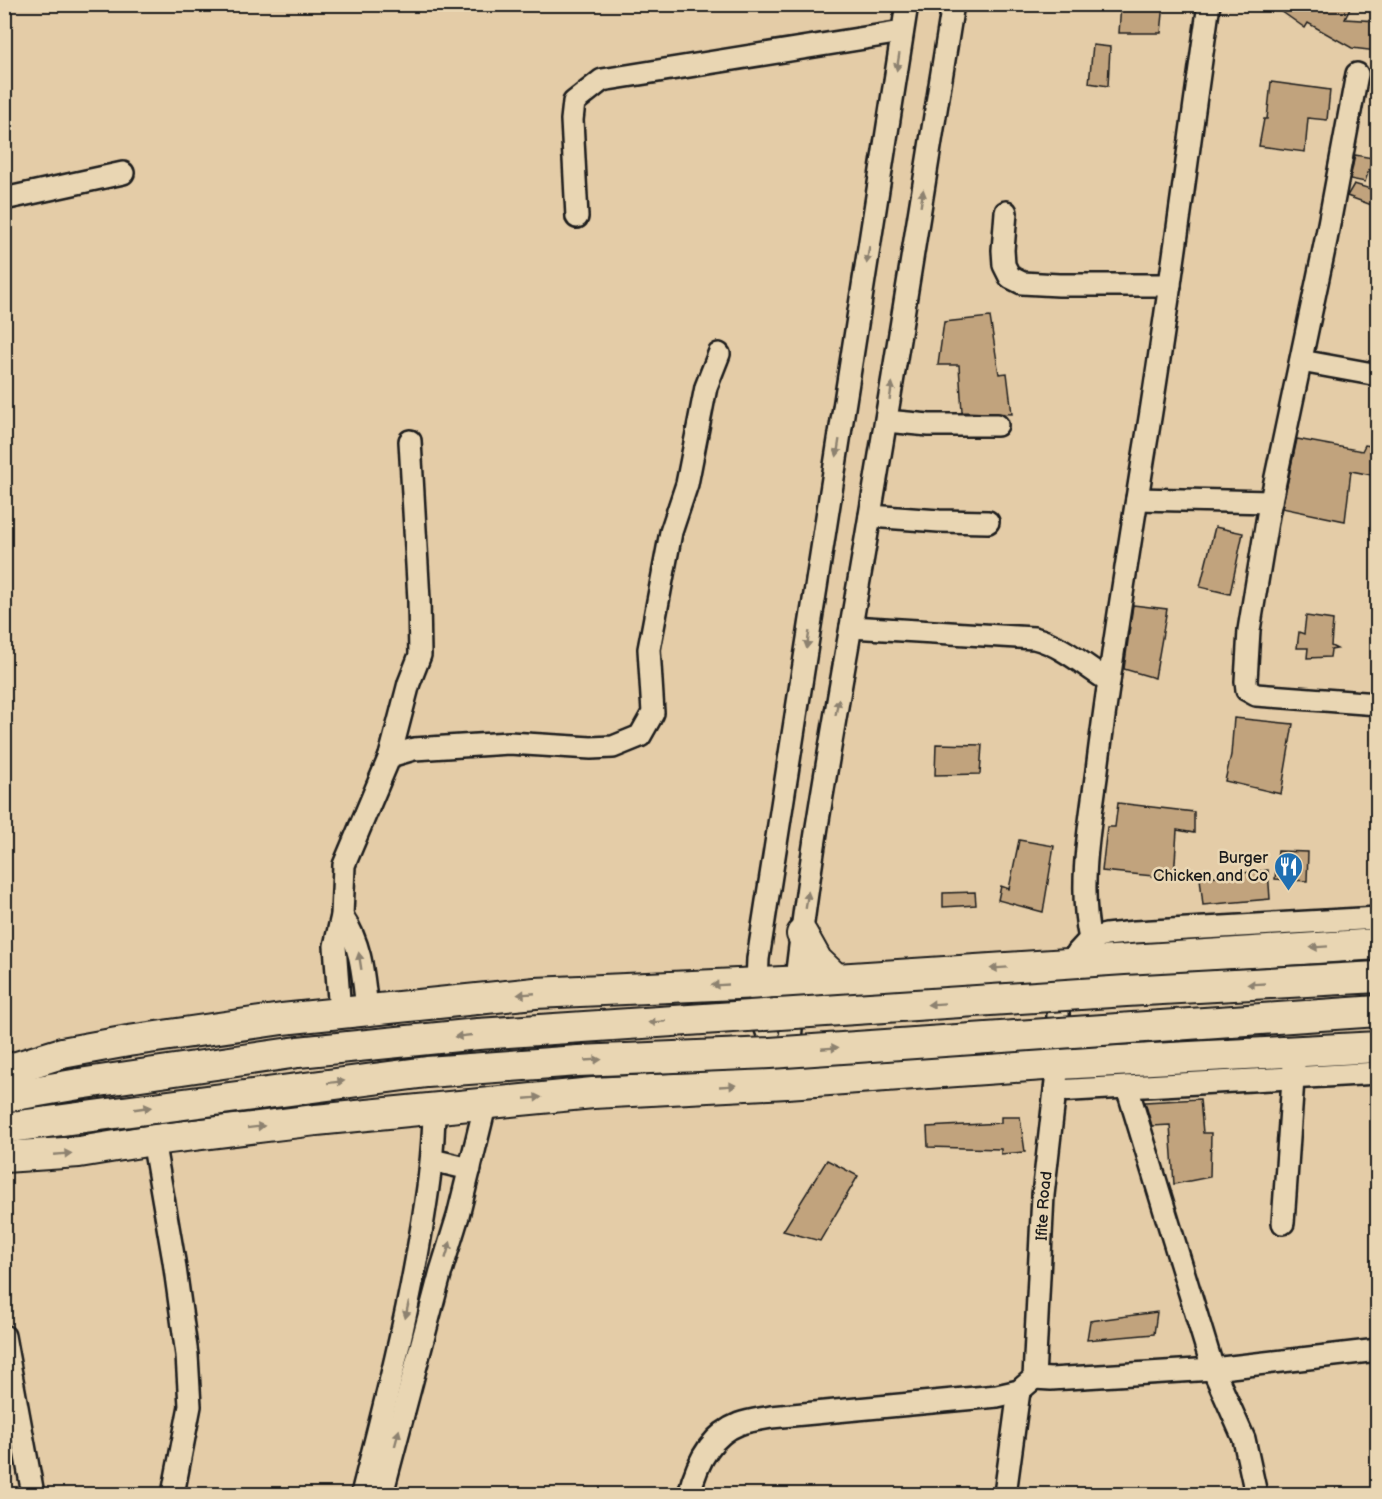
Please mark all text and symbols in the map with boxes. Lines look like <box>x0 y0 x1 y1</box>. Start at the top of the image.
one-way arrow <box>893 53 902 72</box>
one-way arrow <box>917 188 926 207</box>
one-way arrow <box>863 246 872 265</box>
one-way arrow <box>886 381 895 400</box>
one-way arrow <box>833 438 842 457</box>
one-way arrow <box>803 631 812 650</box>
one-way arrow <box>833 697 842 716</box>
place label: Burger Chicken and Co <box>1153 849 1268 886</box>
restaurant icon: Burger Chicken and Co <box>1273 850 1305 892</box>
one-way arrow <box>802 890 811 909</box>
one-way arrow <box>1310 943 1329 952</box>
one-way arrow <box>356 951 365 970</box>
one-way arrow <box>989 963 1008 973</box>
one-way arrow <box>1247 979 1266 988</box>
one-way arrow <box>711 980 730 989</box>
one-way arrow <box>516 989 535 999</box>
one-way arrow <box>926 999 945 1008</box>
one-way arrow <box>648 1017 667 1027</box>
one-way arrow <box>453 1031 472 1041</box>
one-way arrow <box>820 1043 839 1052</box>
one-way arrow <box>584 1056 603 1065</box>
one-way arrow <box>327 1078 346 1087</box>
one-way arrow <box>719 1081 738 1090</box>
one-way arrow <box>524 1093 543 1103</box>
one-way arrow <box>134 1104 153 1113</box>
one-way arrow <box>247 1123 266 1132</box>
one-way arrow <box>53 1149 72 1159</box>
street label: Ifite Road <box>1033 1170 1057 1241</box>
one-way arrow <box>444 1241 453 1259</box>
one-way arrow <box>402 1301 412 1319</box>
one-way arrow <box>393 1429 403 1447</box>

